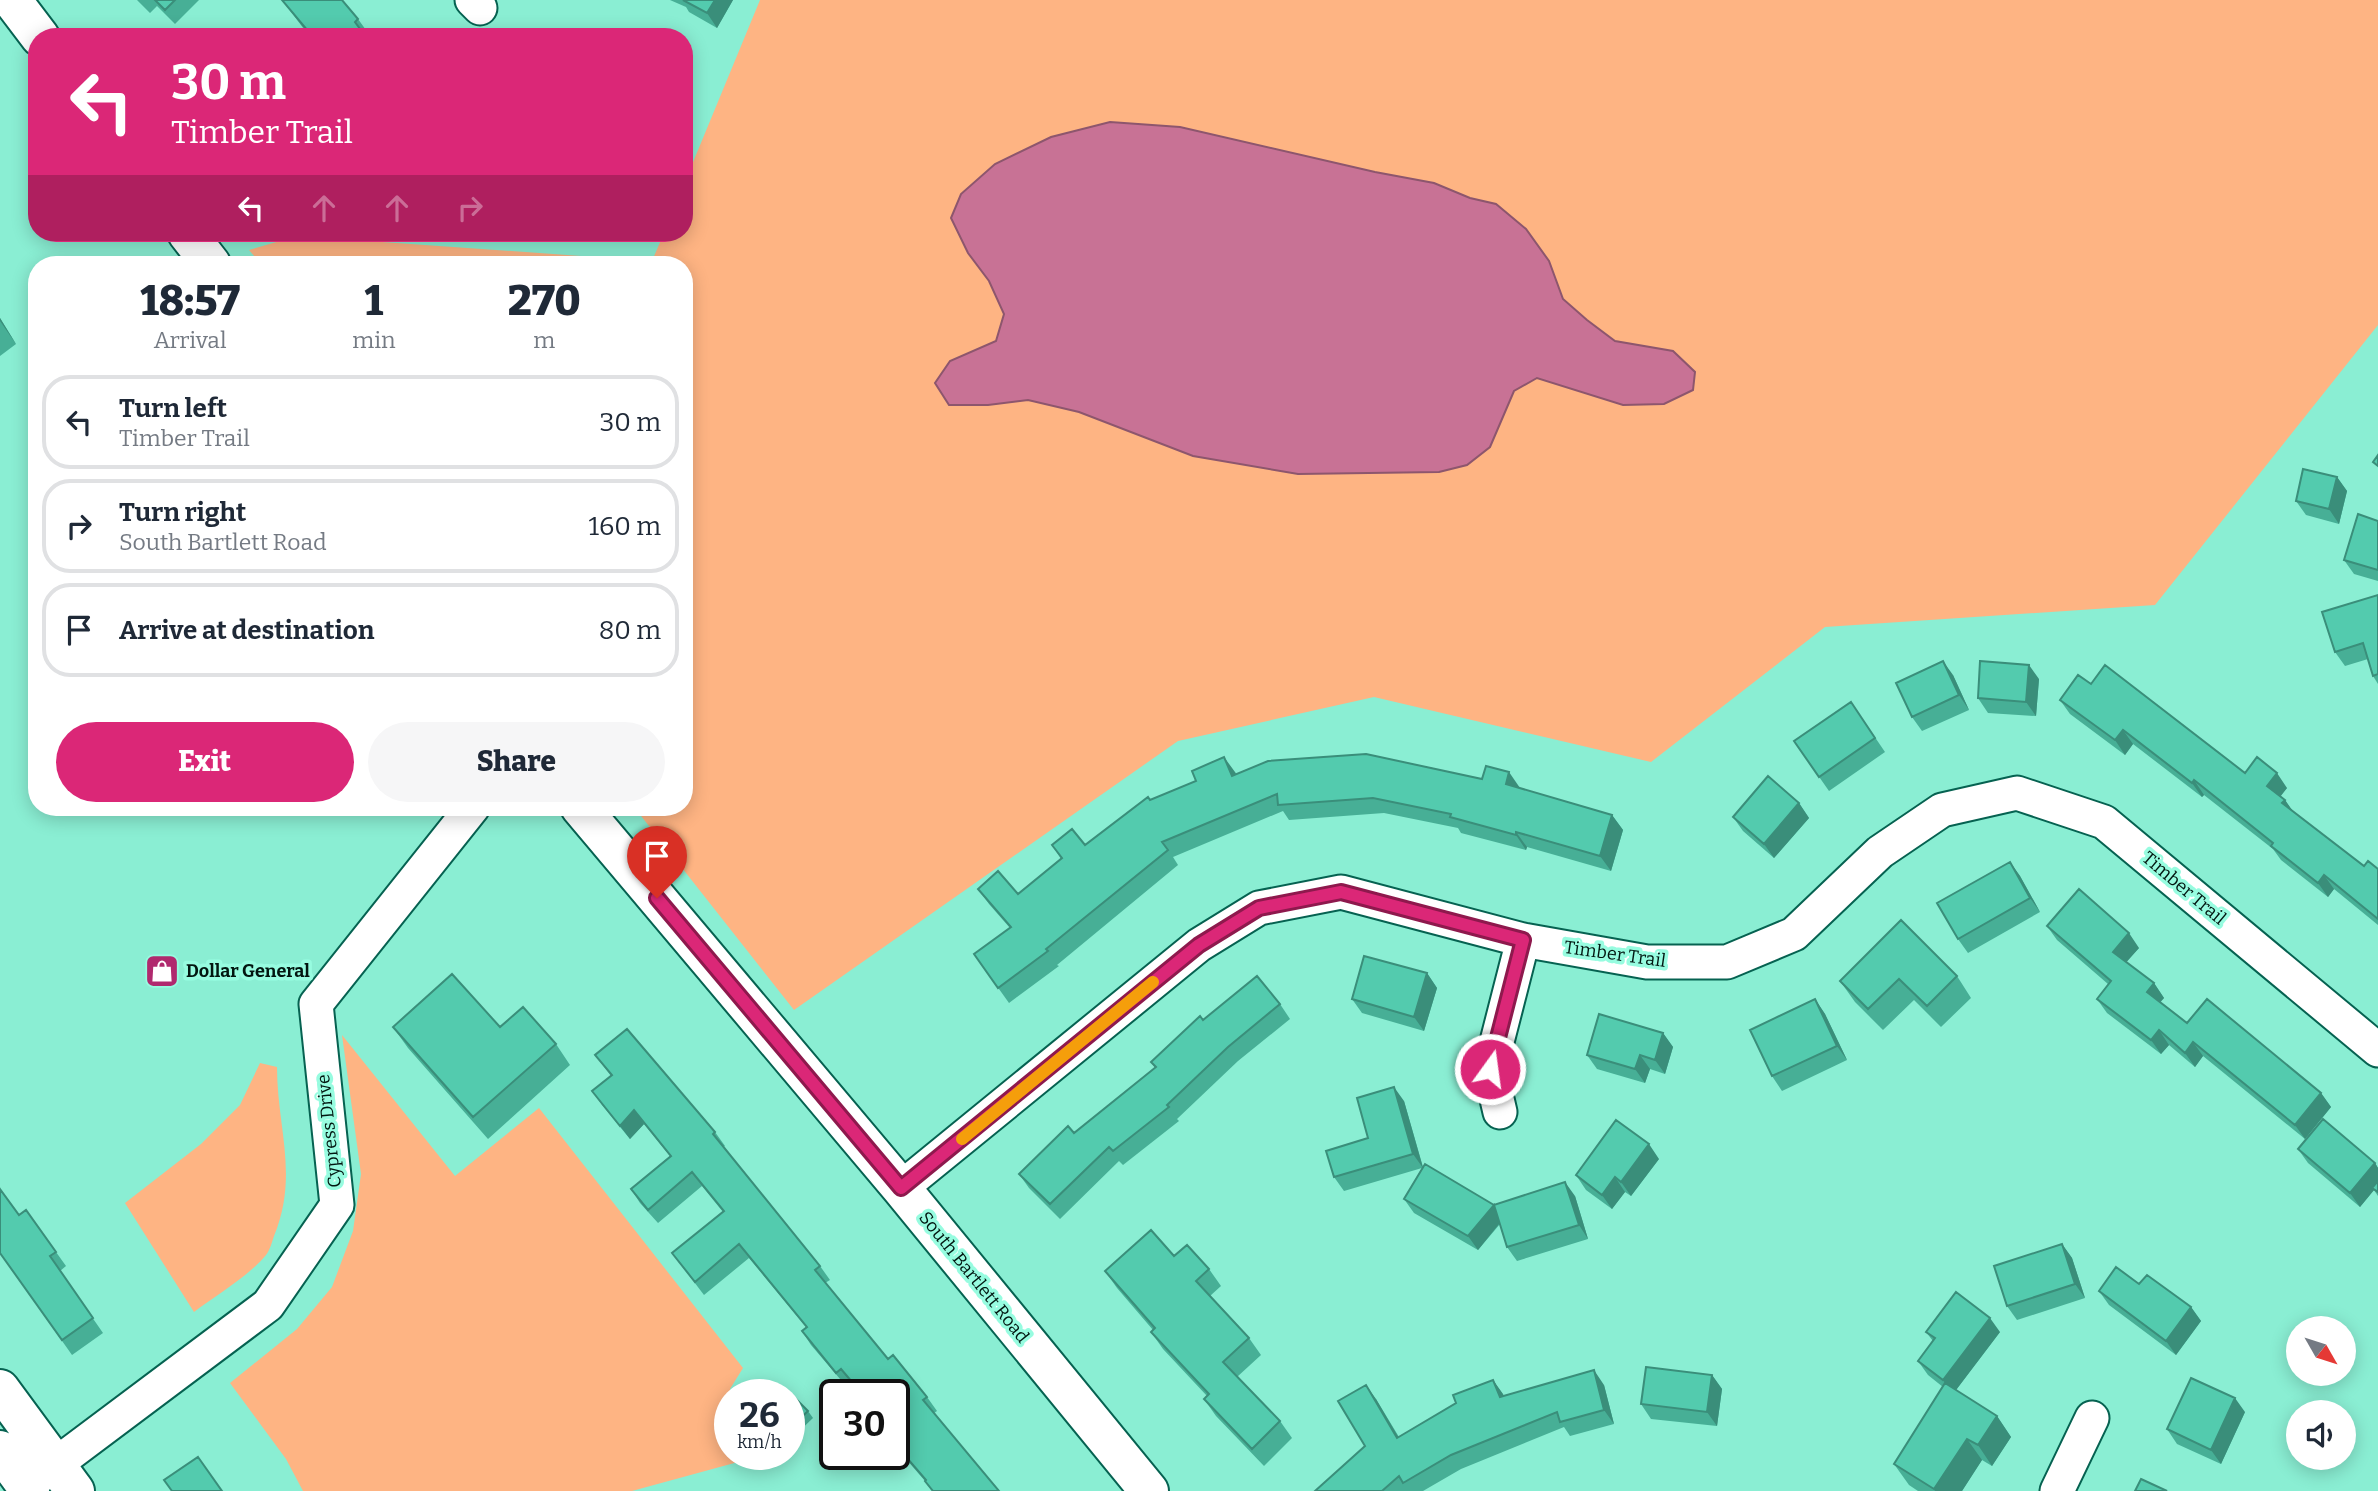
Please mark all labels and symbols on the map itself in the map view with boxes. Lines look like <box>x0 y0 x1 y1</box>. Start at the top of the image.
pin <box>627 826 687 898</box>
street label: Timber Trail <box>2138 847 2230 929</box>
street label: Timber Trail <box>1563 936 1667 972</box>
shop icon: Dollar General <box>143 952 181 990</box>
place label: Dollar General <box>186 960 310 982</box>
position arrow <box>1453 1032 1527 1106</box>
street label: Cypress Drive <box>312 1073 346 1189</box>
street label: South Bartlett Road <box>914 1207 1034 1347</box>
north arrow <box>2286 1316 2356 1386</box>
speed limit sign: 30 <box>819 1379 910 1470</box>

